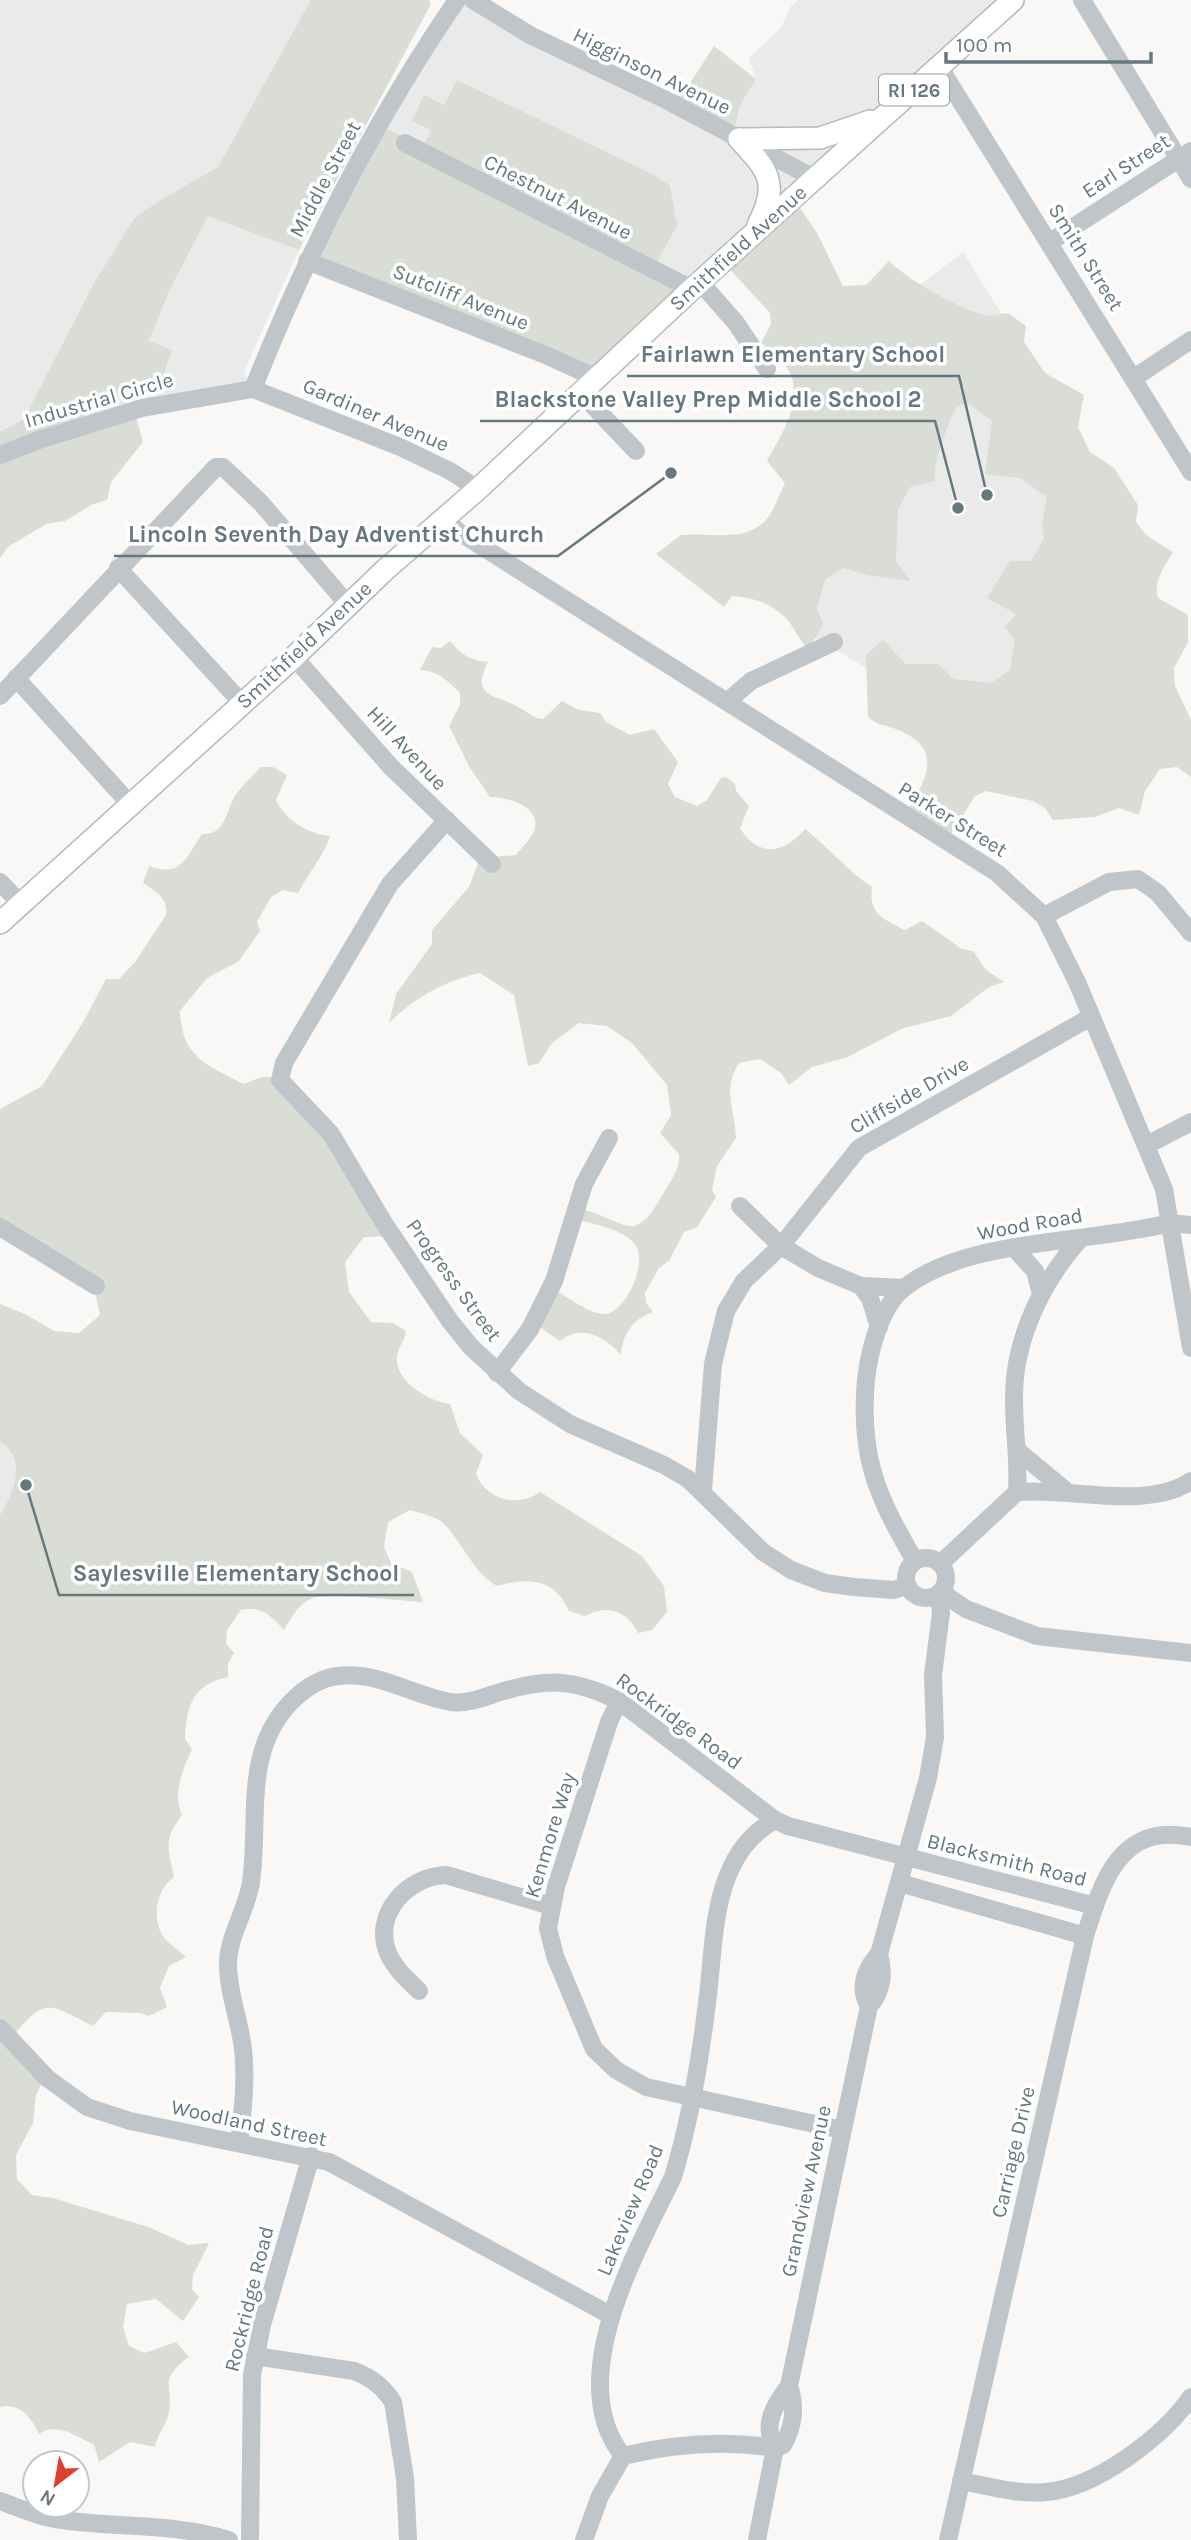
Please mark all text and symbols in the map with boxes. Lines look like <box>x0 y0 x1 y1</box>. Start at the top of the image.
scale bar <box>946 21 1151 65</box>
street label: Higginson Avenue <box>569 22 735 120</box>
text: 100 m <box>956 33 1013 57</box>
road number: RI 126 <box>879 74 949 106</box>
street label: Middle Street <box>284 117 366 241</box>
street label: Earl Street <box>1078 129 1174 203</box>
street label: Chestnut Avenue <box>480 149 636 245</box>
street label: Smithfield Avenue <box>665 180 811 316</box>
street label: Smith Street <box>1044 199 1129 315</box>
street label: Sutcliff Avenue <box>389 259 533 335</box>
callout: Fairlawn Elementary School <box>627 332 959 376</box>
text: Fairlawn Elementary School <box>641 341 945 368</box>
street label: Industrial Circle <box>22 367 176 433</box>
street label: Gardiner Avenue <box>299 373 453 457</box>
callout: Blackstone Valley Prep Middle School 2 <box>480 377 935 421</box>
text: Blackstone Valley Prep Middle School 2 <box>495 386 921 413</box>
callout: Lincoln Seventh Day Adventist Church <box>114 512 558 556</box>
text: Lincoln Seventh Day Adventist Church <box>128 521 544 548</box>
street label: Smithfield Avenue <box>232 576 376 714</box>
street label: Hill Avenue <box>362 701 452 795</box>
street label: Parker Street <box>894 776 1012 862</box>
street label: Cliffside Drive <box>845 1051 973 1139</box>
street label: Wood Road <box>975 1203 1085 1245</box>
street label: Progress Street <box>401 1214 507 1346</box>
callout: Saylesville Elementary School <box>59 1551 414 1595</box>
text: Saylesville Elementary School <box>73 1560 399 1587</box>
street label: Rockridge Road <box>612 1667 746 1775</box>
street label: Kenmore Way <box>519 1769 581 1901</box>
street label: Blacksmith Road <box>925 1829 1089 1891</box>
street label: Carriage Drive <box>986 2084 1040 2220</box>
street label: Woodland Street <box>169 2095 329 2151</box>
street label: Grandview Avenue <box>776 2103 836 2279</box>
street label: Lakeview Road <box>592 2141 668 2279</box>
street label: Rockridge Road <box>219 2224 279 2374</box>
north arrow <box>21 2449 91 2519</box>
text: N <box>36 2485 59 2511</box>

